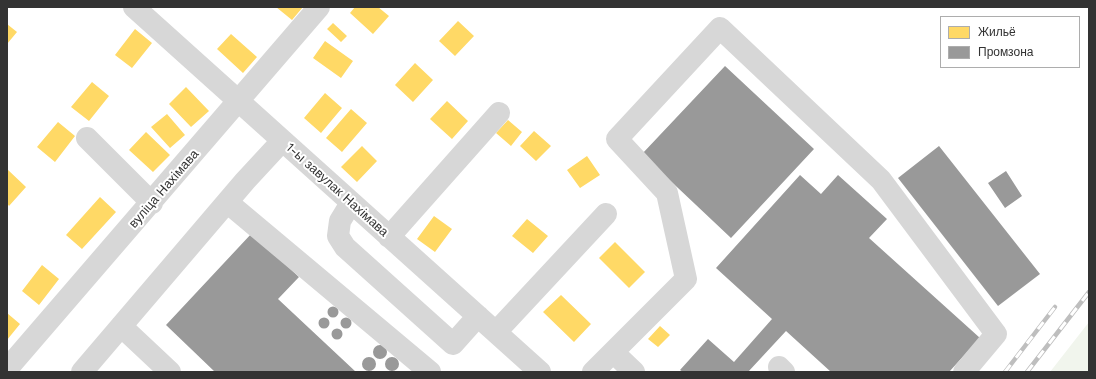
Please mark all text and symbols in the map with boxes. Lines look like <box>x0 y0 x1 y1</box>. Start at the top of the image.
legend <box>940 16 1080 68</box>
text: Жильё <box>978 25 1016 39</box>
text: Промзона <box>978 45 1033 59</box>
street label: 1-ы завулак Нахімава <box>283 140 391 240</box>
street label: вуліца Нахімава <box>126 147 202 231</box>

